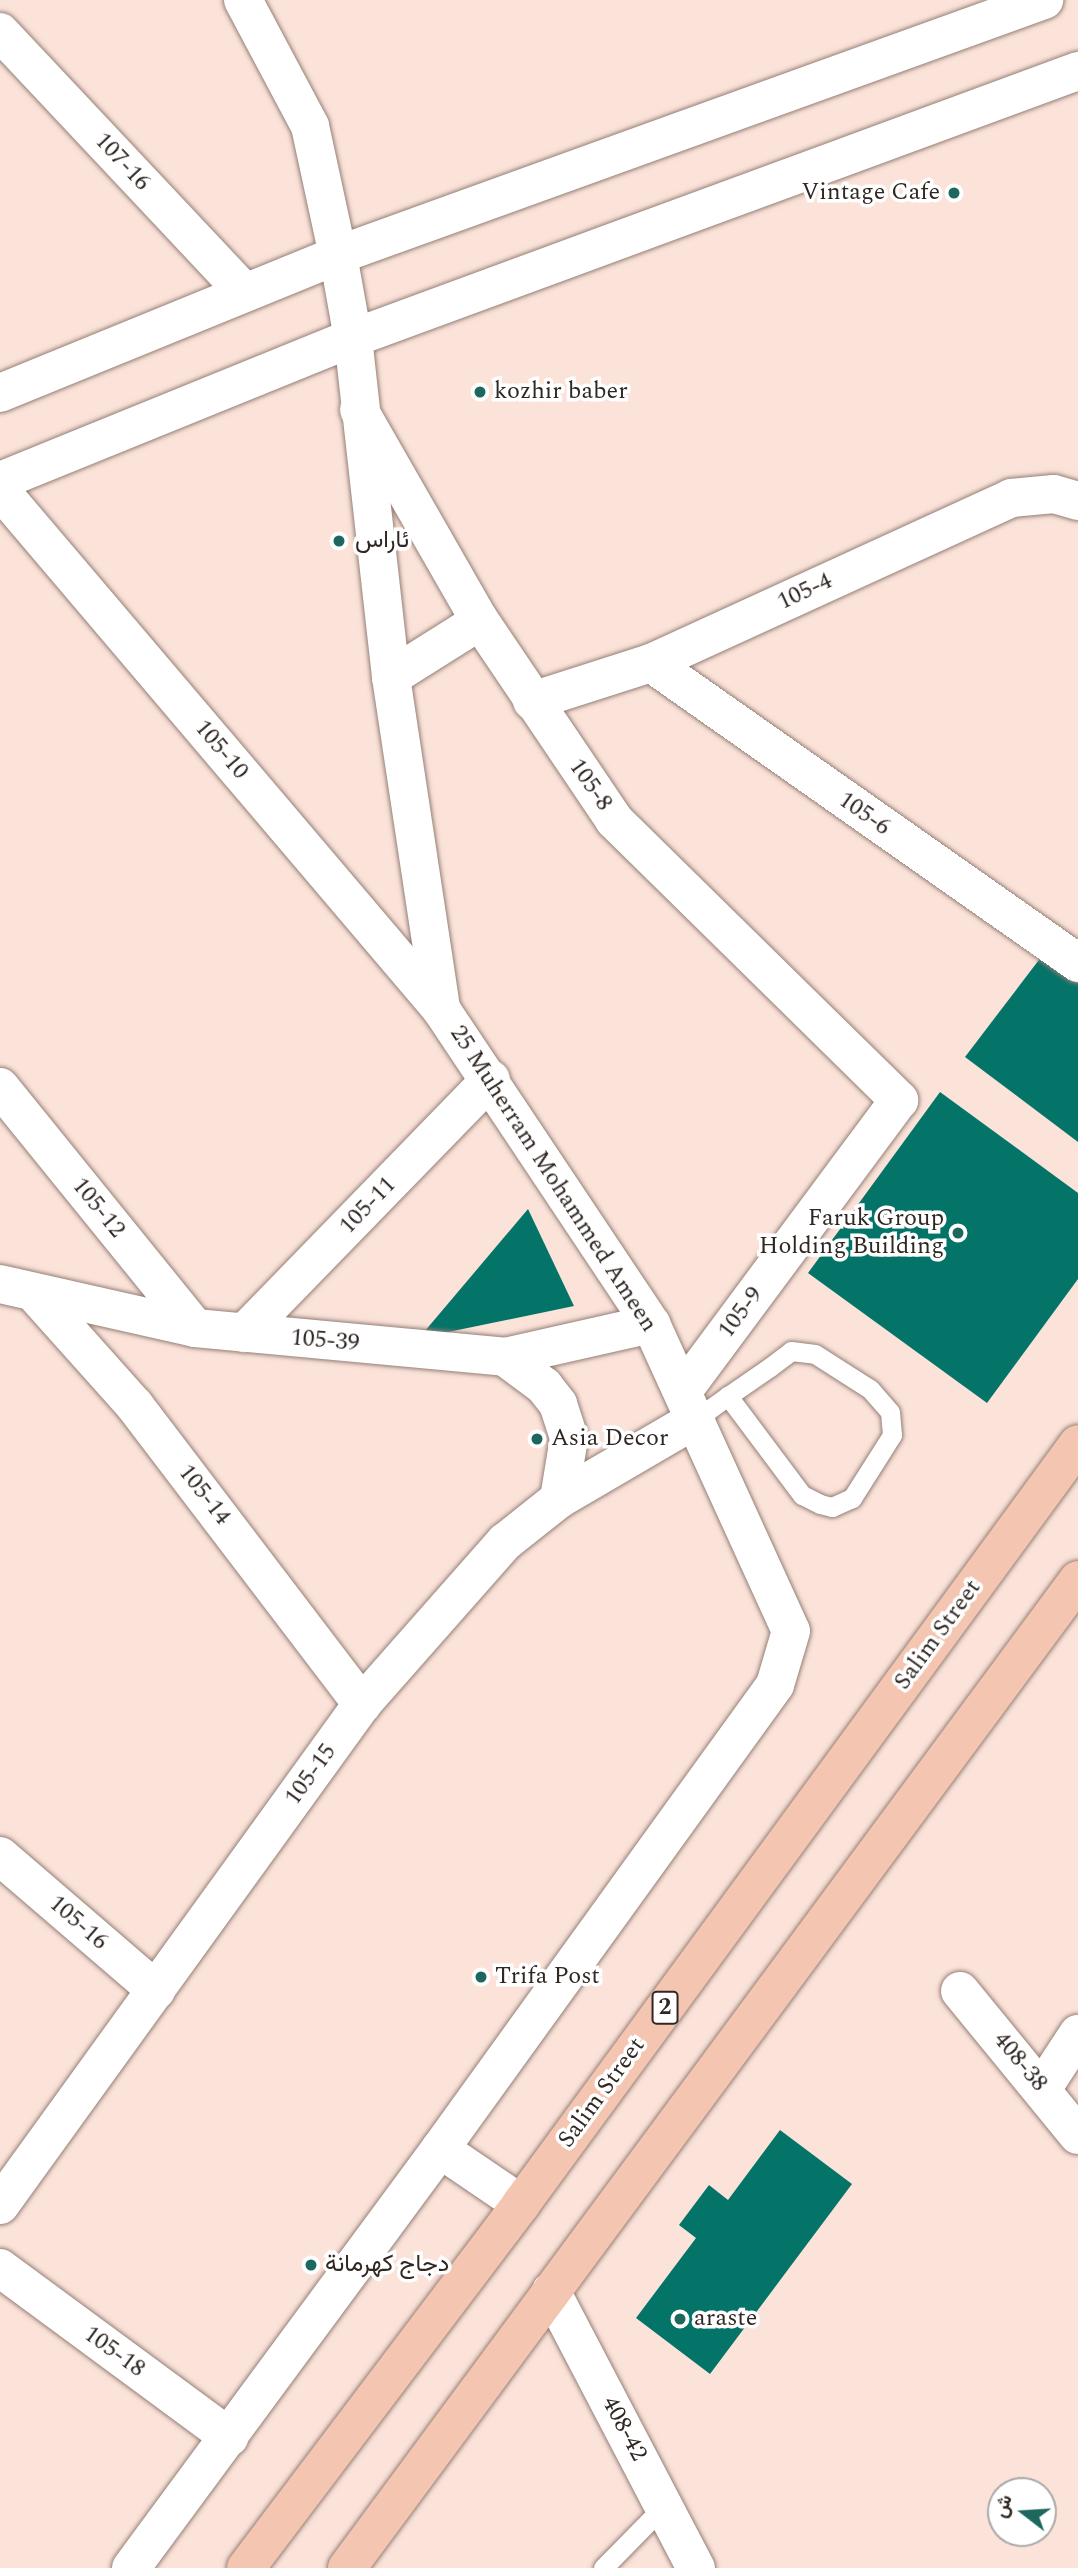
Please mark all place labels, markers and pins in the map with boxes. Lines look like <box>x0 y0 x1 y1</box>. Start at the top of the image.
place label: Vintage Cafe <box>801 179 940 207</box>
marker: Vintage Cafe <box>946 185 962 201</box>
place label: kozhir baber <box>494 378 628 406</box>
marker: kozhir baber <box>472 384 488 400</box>
place label: ئاراس <box>355 527 409 555</box>
marker: ئاراس <box>329 531 349 551</box>
place label: Faruk Group Holding Building <box>759 1205 944 1261</box>
marker: Faruk Group Holding Building <box>950 1225 966 1241</box>
place label: Asia Decor <box>551 1425 669 1453</box>
marker: Asia Decor <box>529 1431 545 1447</box>
place label: Trifa Post <box>495 1963 600 1991</box>
marker: Trifa Post <box>473 1969 489 1985</box>
place label: دجاج كهرمانة <box>325 2251 449 2279</box>
marker: دجاج كهرمانة <box>303 2257 319 2273</box>
place label: araste <box>694 2305 757 2333</box>
marker: araste <box>672 2311 688 2327</box>

